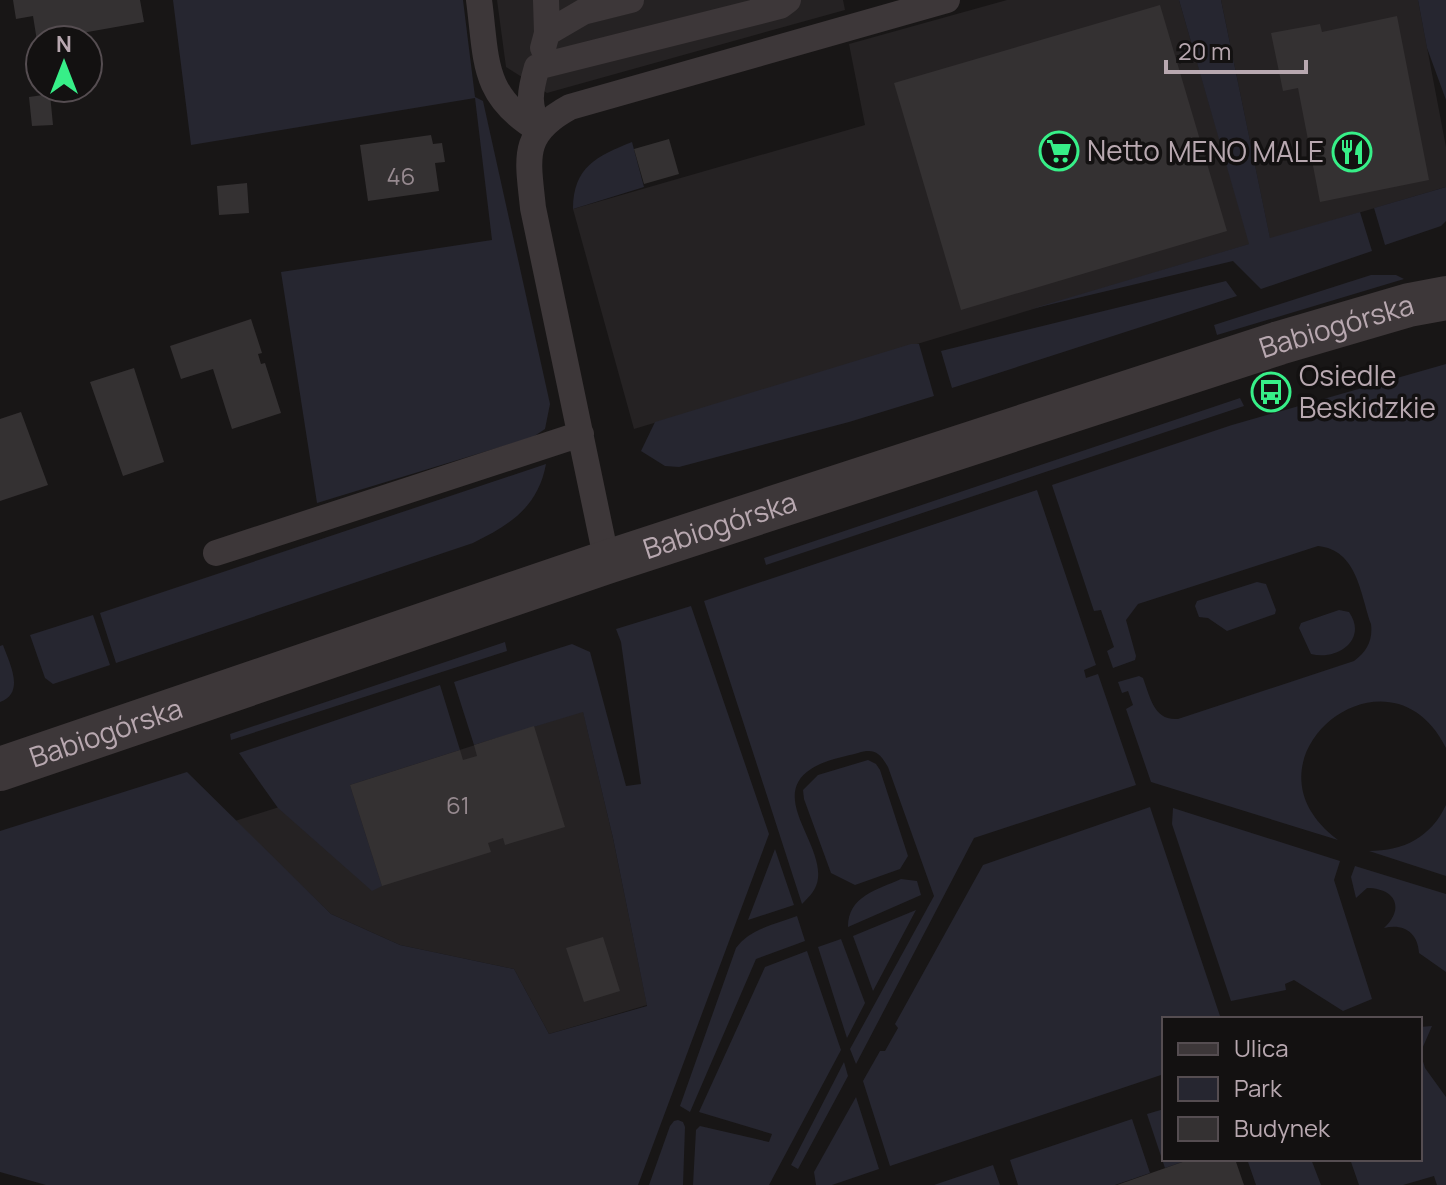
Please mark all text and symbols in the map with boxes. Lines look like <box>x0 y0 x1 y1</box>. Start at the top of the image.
north arrow <box>24 24 104 104</box>
scale bar <box>1166 24 1306 74</box>
text: N <box>56 29 72 59</box>
text: 20 m <box>1178 34 1231 67</box>
supermarket icon: Netto <box>1038 130 1080 172</box>
place label: Netto <box>1087 131 1160 169</box>
restaurant icon: MENO MALE <box>1331 131 1373 173</box>
place label: MENO MALE <box>1168 132 1324 170</box>
house number: 46 <box>386 159 416 192</box>
street label: Babiogórska <box>1254 285 1418 366</box>
place label: Osiedle Beskidzkie <box>1299 356 1436 426</box>
bus stop icon: Osiedle Beskidzkie <box>1250 371 1292 413</box>
street label: Babiogórska <box>638 482 801 567</box>
street label: Babiogórska <box>24 688 187 776</box>
house number: 61 <box>446 788 470 821</box>
legend <box>1162 1017 1422 1161</box>
text: Ulica <box>1234 1031 1289 1064</box>
text: Park <box>1234 1071 1283 1104</box>
text: Budynek <box>1234 1111 1331 1144</box>

